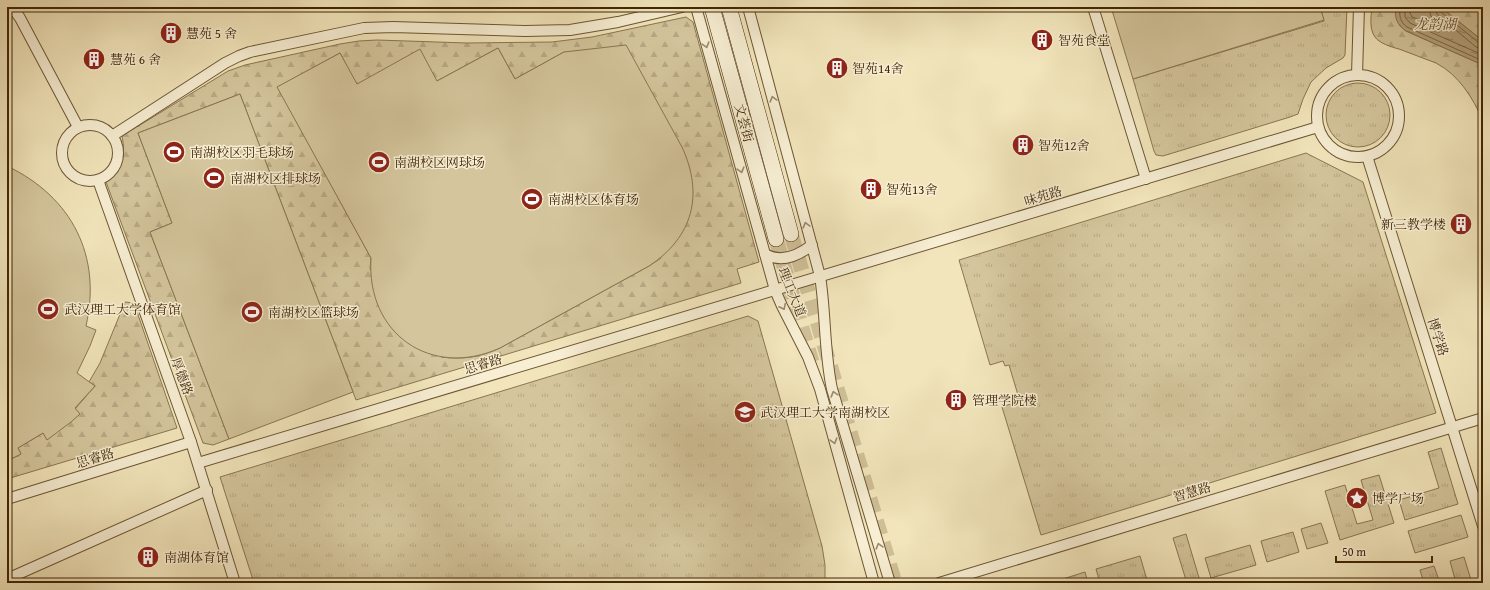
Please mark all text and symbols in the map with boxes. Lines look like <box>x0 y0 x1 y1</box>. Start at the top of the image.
water label: 龙韵湖 <box>1414 14 1459 34</box>
building icon: 慧苑 5 舍 <box>158 20 184 46</box>
place label: 慧苑 5 舍 <box>186 24 237 43</box>
building icon: 智苑食堂 <box>1029 27 1055 53</box>
place label: 智苑食堂 <box>1058 31 1110 50</box>
one-way arrow <box>701 41 710 48</box>
building icon: 慧苑 6 舍 <box>81 46 107 72</box>
place label: 慧苑 6 舍 <box>110 50 161 69</box>
building icon: 智苑14舍 <box>824 55 850 81</box>
place label: 智苑14舍 <box>852 59 904 78</box>
one-way arrow <box>769 96 777 103</box>
street label: 文荟街 <box>730 102 758 144</box>
building icon: 智苑12舍 <box>1010 132 1036 158</box>
place label: 智苑12舍 <box>1038 136 1090 155</box>
sports icon: 南湖校区羽毛球场 <box>161 139 187 165</box>
place label: 南湖校区羽毛球场 <box>190 143 294 162</box>
sports icon: 南湖校区网球场 <box>366 149 392 175</box>
place label: 南湖校区网球场 <box>394 153 485 172</box>
sports icon: 南湖校区排球场 <box>201 165 227 191</box>
one-way arrow <box>736 166 745 173</box>
place label: 南湖校区排球场 <box>230 169 321 188</box>
building icon: 智苑13舍 <box>858 176 884 202</box>
place label: 智苑13舍 <box>886 180 938 199</box>
street label: 味苑路 <box>1022 181 1064 211</box>
sports icon: 南湖校区体育场 <box>519 186 545 212</box>
place label: 南湖校区体育场 <box>548 190 639 209</box>
building icon: 新三教学楼 <box>1448 211 1474 237</box>
place label: 新三教学楼 <box>1381 215 1446 234</box>
one-way arrow <box>802 222 811 229</box>
street label: 理工大道 <box>773 264 811 320</box>
sports icon: 武汉理工大学体育馆 <box>35 296 61 322</box>
sports icon: 南湖校区篮球场 <box>239 299 265 325</box>
place label: 武汉理工大学体育馆 <box>64 300 181 319</box>
place label: 南湖校区篮球场 <box>268 303 359 322</box>
one-way arrow <box>778 303 786 311</box>
street label: 博学路 <box>1423 316 1453 358</box>
street label: 思睿路 <box>462 349 504 379</box>
street label: 厚德路 <box>166 354 198 398</box>
building icon: 管理学院楼 <box>943 387 969 413</box>
one-way arrow <box>830 391 839 398</box>
place label: 管理学院楼 <box>972 391 1037 410</box>
school or university icon: 武汉理工大学南湖校区 <box>732 399 758 425</box>
place label: 武汉理工大学南湖校区 <box>760 403 890 422</box>
one-way arrow <box>830 438 838 444</box>
street label: 思睿路 <box>74 443 116 473</box>
street label: 智慧路 <box>1171 477 1213 507</box>
place icon: 博学广场 <box>1344 485 1370 511</box>
place label: 博学广场 <box>1372 489 1424 508</box>
scale bar <box>1336 538 1432 564</box>
one-way arrow <box>875 542 884 549</box>
text: 50 m <box>1342 543 1366 560</box>
building icon: 南湖体育馆 <box>135 544 161 570</box>
place label: 南湖体育馆 <box>164 548 229 567</box>

